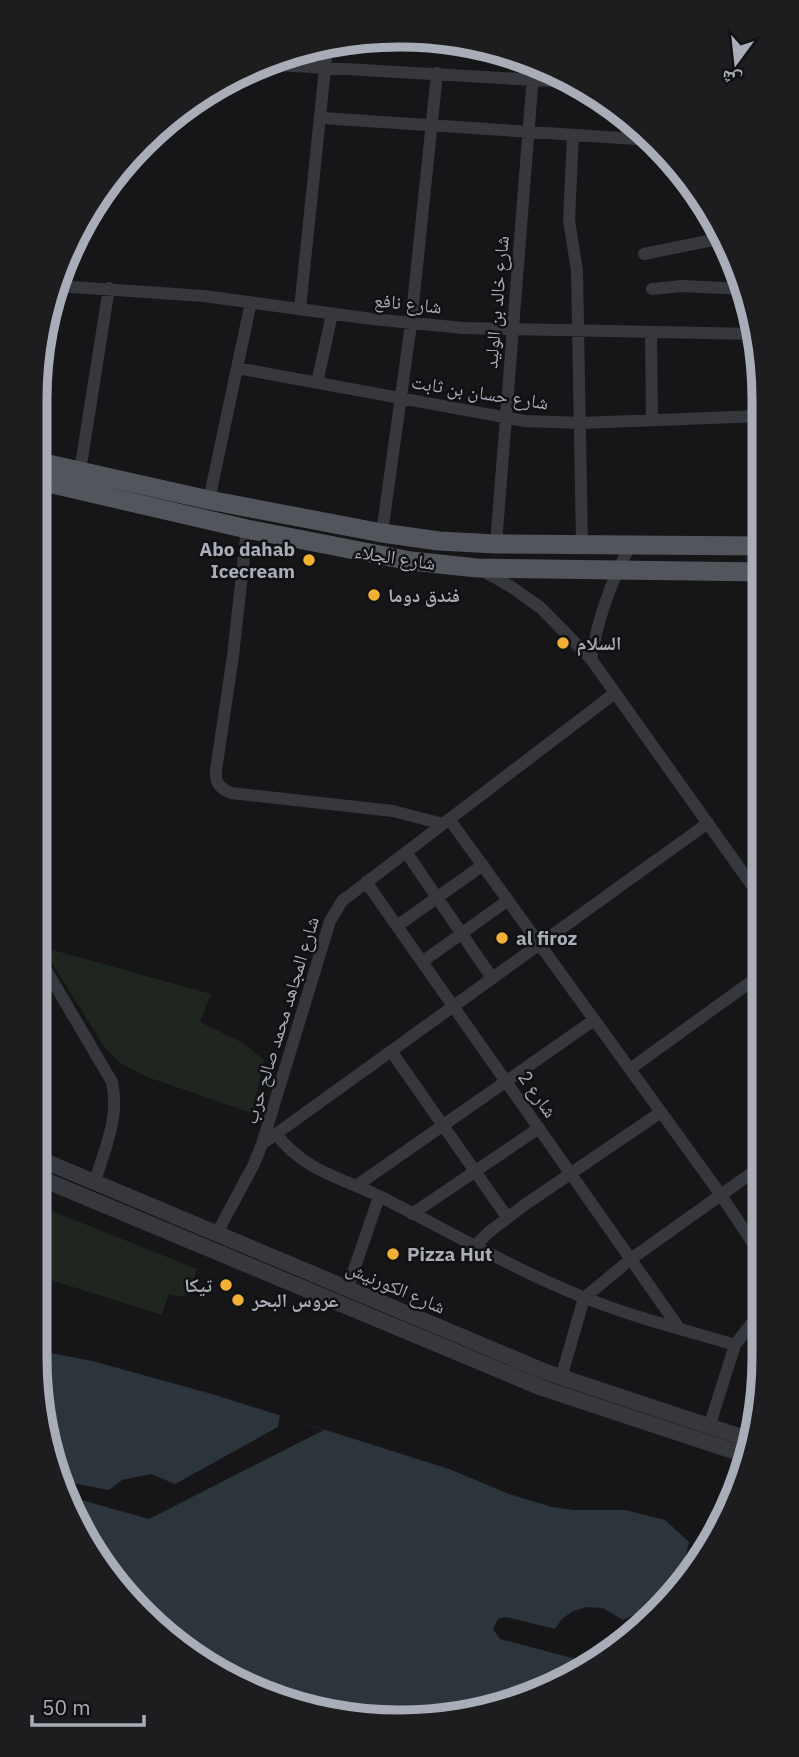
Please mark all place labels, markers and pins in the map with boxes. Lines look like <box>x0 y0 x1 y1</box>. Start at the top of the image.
place label: Abo dahab Icecream <box>199 537 295 583</box>
marker: Abo dahab Icecream <box>301 552 317 568</box>
place label: فندق دوما <box>388 583 460 607</box>
marker: فندق دوما <box>366 587 382 603</box>
place label: السلام <box>577 631 621 657</box>
marker: السلام <box>555 635 571 651</box>
place label: al firoz <box>516 926 577 950</box>
marker: al firoz <box>494 930 510 946</box>
place label: Pizza Hut <box>407 1242 492 1266</box>
marker: Pizza Hut <box>385 1246 401 1262</box>
place label: تيكا <box>184 1273 213 1297</box>
marker: تيكا <box>218 1277 234 1293</box>
place label: عروس البحر <box>251 1288 339 1312</box>
marker: عروس البحر <box>230 1292 246 1308</box>

